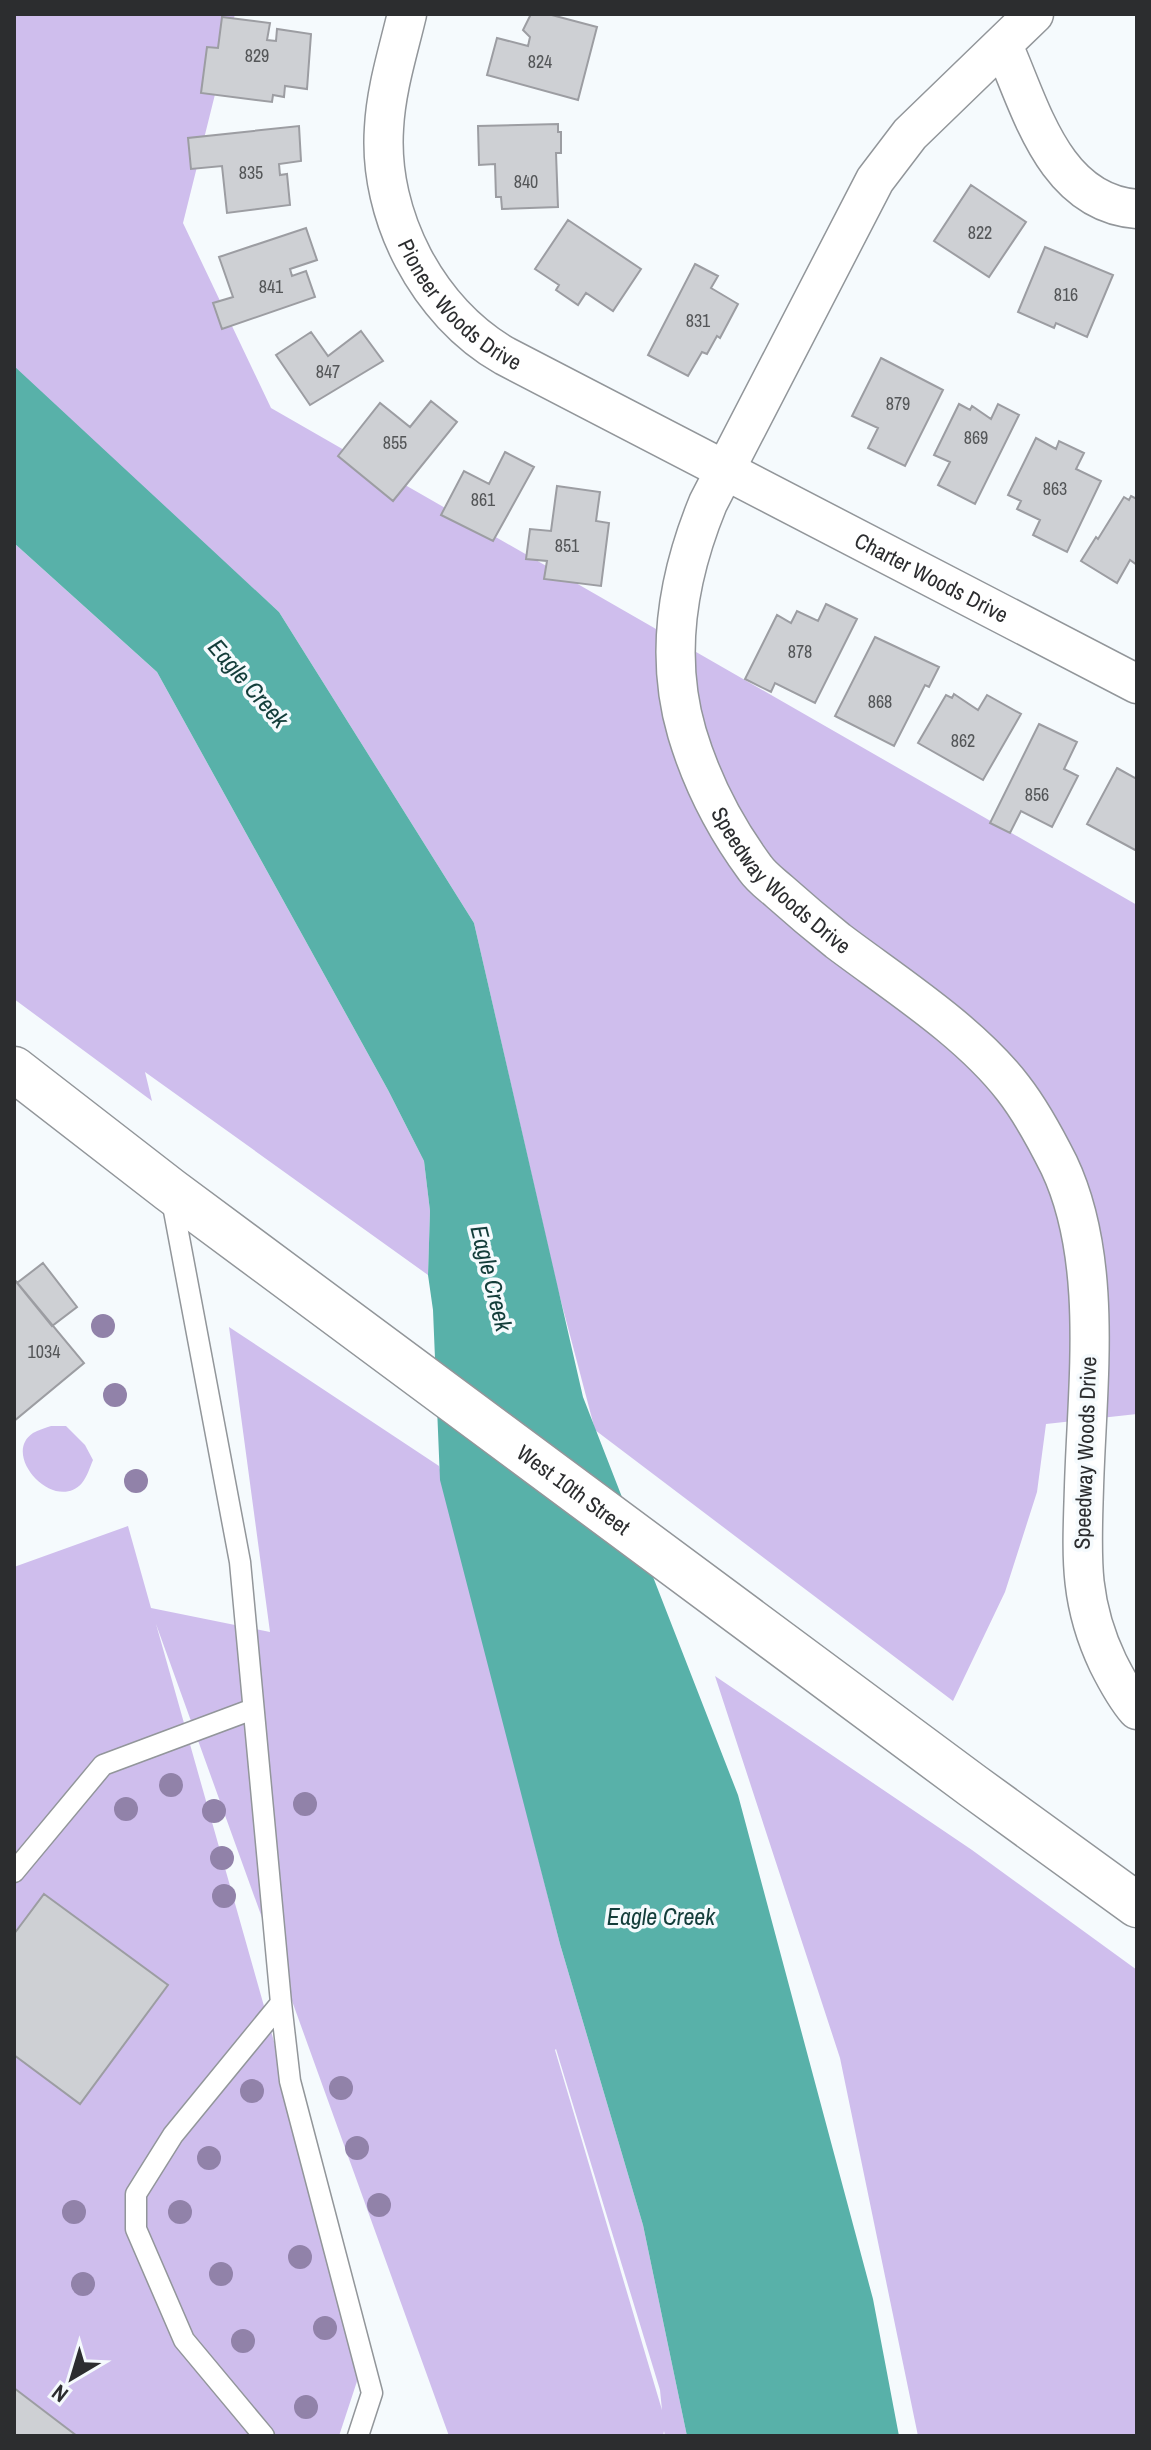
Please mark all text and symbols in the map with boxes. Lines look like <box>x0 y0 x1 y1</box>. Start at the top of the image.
house number: 829 <box>245 43 269 68</box>
house number: 824 <box>528 49 552 74</box>
house number: 835 <box>239 160 263 185</box>
house number: 840 <box>514 169 538 194</box>
house number: 822 <box>968 220 992 245</box>
street label: Pioneer Woods Drive <box>391 234 527 377</box>
house number: 841 <box>259 274 284 299</box>
house number: 816 <box>1054 282 1078 307</box>
house number: 831 <box>686 308 711 333</box>
house number: 847 <box>316 359 340 384</box>
house number: 879 <box>886 391 910 416</box>
house number: 869 <box>964 425 988 450</box>
house number: 855 <box>383 430 407 455</box>
house number: 863 <box>1043 476 1067 501</box>
house number: 861 <box>471 487 496 512</box>
street label: Charter Woods Drive <box>849 525 1014 630</box>
house number: 851 <box>555 533 580 558</box>
water label: Eagle Creek <box>201 632 297 735</box>
house number: 878 <box>788 639 812 664</box>
house number: 868 <box>868 689 892 714</box>
house number: 862 <box>951 728 975 753</box>
house number: 856 <box>1025 782 1049 807</box>
street label: Speedway Woods Drive <box>704 802 857 961</box>
water label: Eagle Creek <box>463 1222 521 1336</box>
house number: 1034 <box>28 1339 60 1364</box>
street label: Speedway Woods Drive <box>1067 1356 1103 1550</box>
street label: West 10th Street <box>511 1437 636 1542</box>
water label: Eagle Creek <box>607 1900 716 1932</box>
north arrow <box>32 2338 112 2418</box>
text: N <box>45 2378 74 2410</box>

